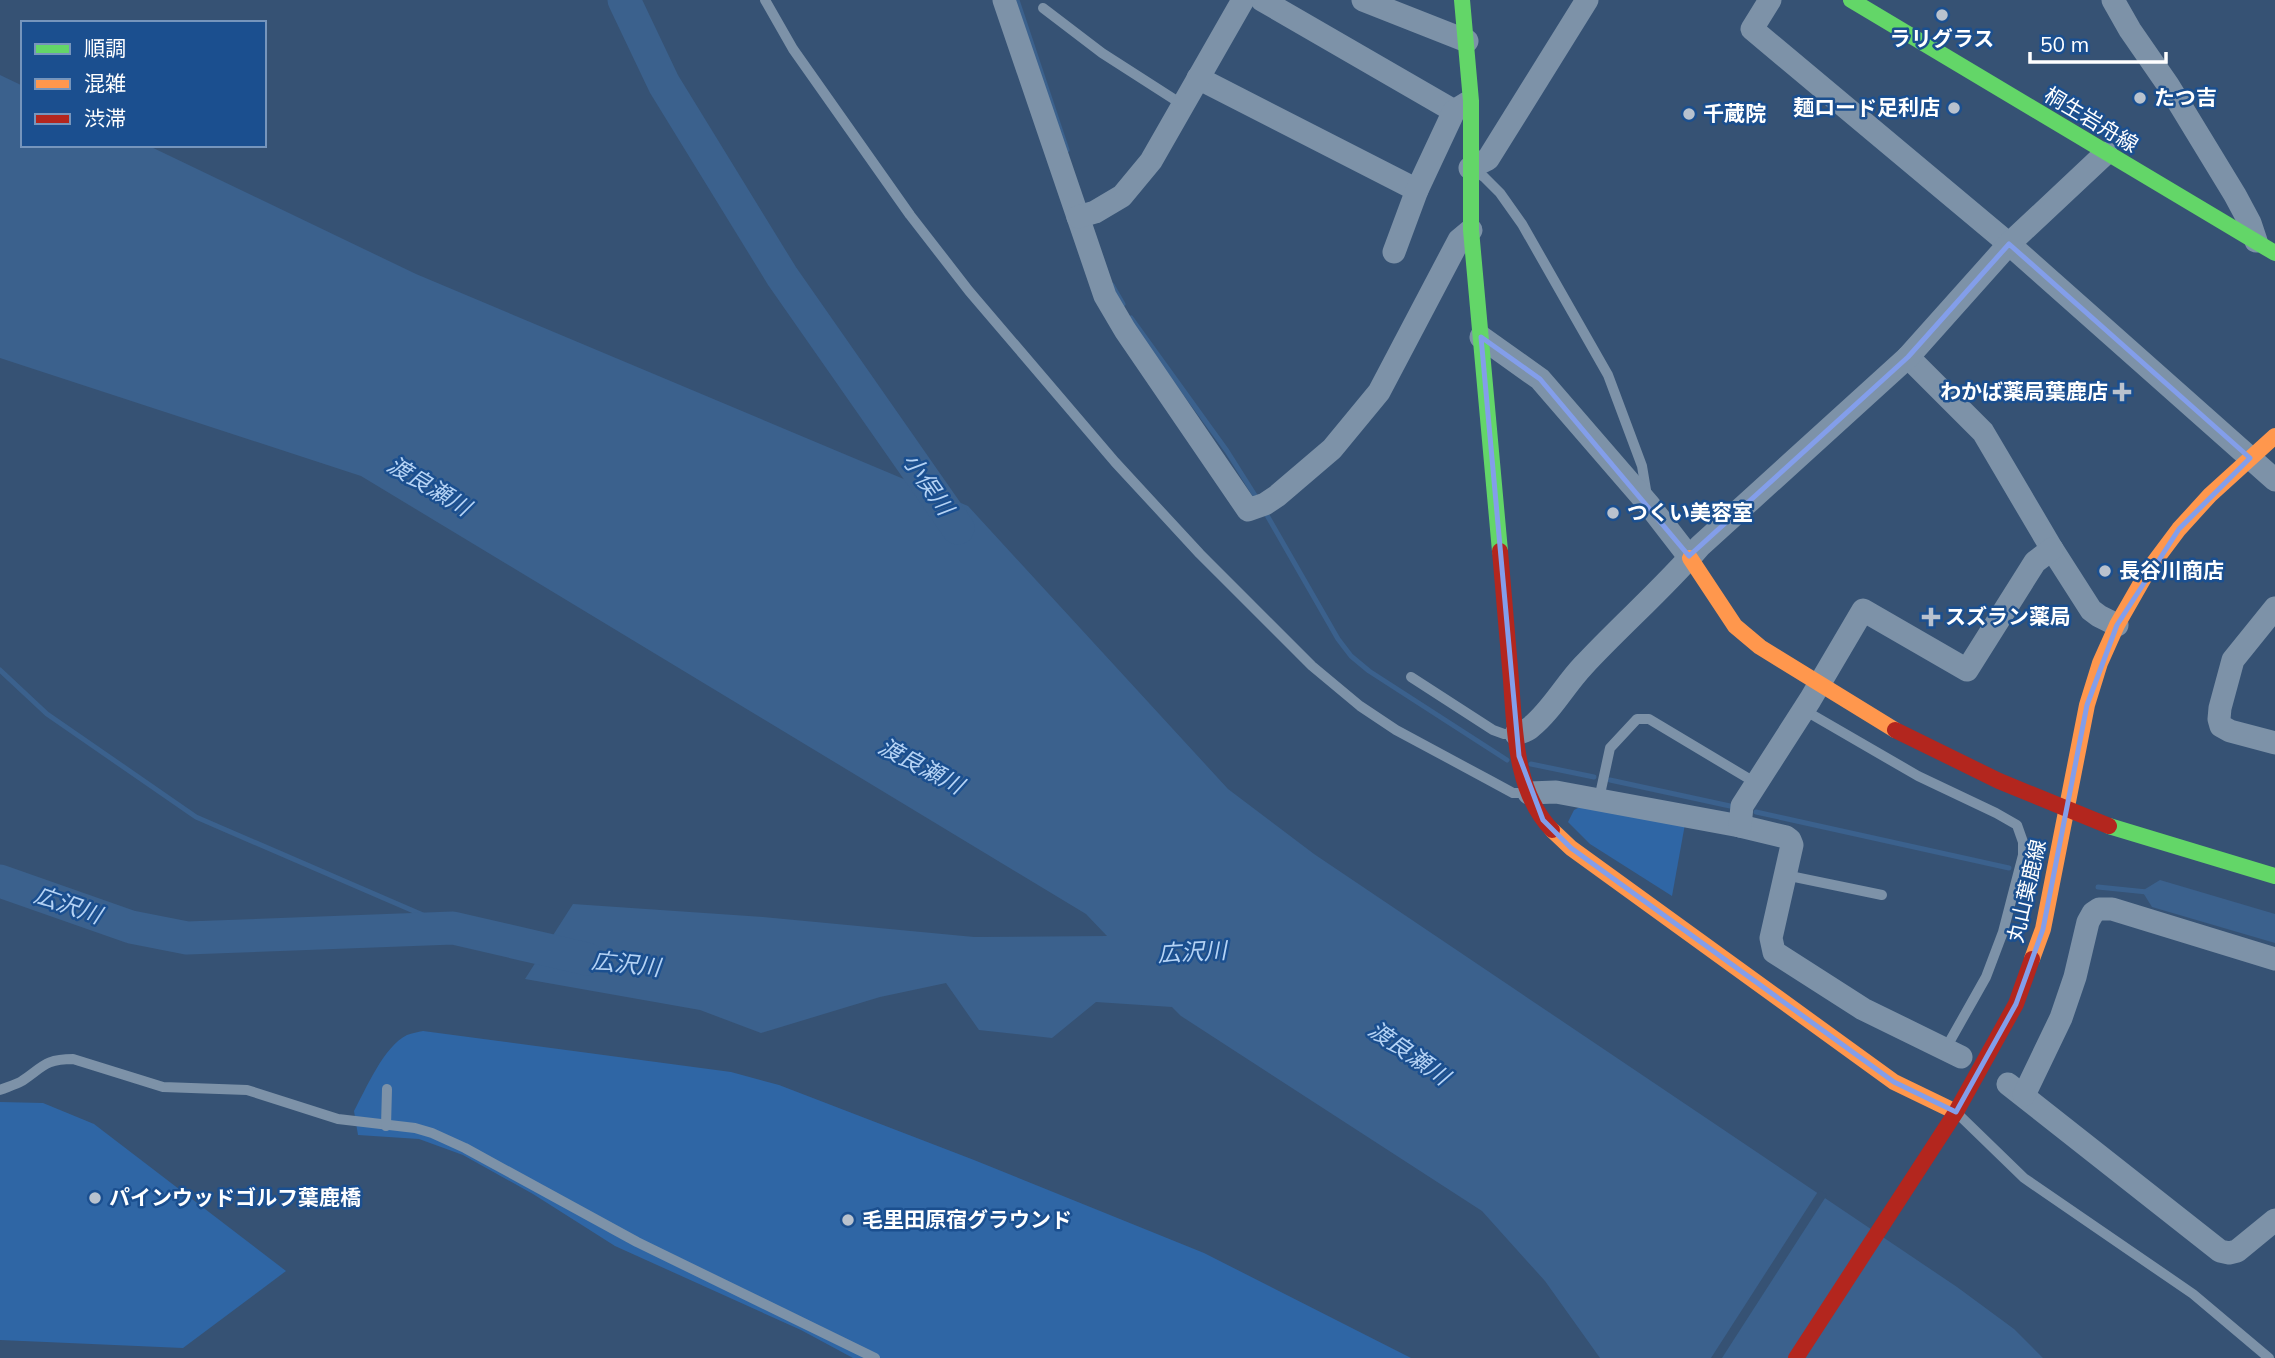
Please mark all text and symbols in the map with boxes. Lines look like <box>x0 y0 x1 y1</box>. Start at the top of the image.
marker: ラリグラス <box>1934 7 1950 23</box>
legend <box>21 21 266 147</box>
scale bar <box>2030 21 2166 65</box>
place label: ラリグラス <box>1890 25 1994 51</box>
text: 50 m <box>2040 31 2089 57</box>
text: 順調 <box>84 35 126 61</box>
text: 混雑 <box>84 70 126 96</box>
street label: 桐生岩舟線 <box>2040 81 2143 157</box>
place label: たつ吉 <box>2154 84 2217 110</box>
marker: たつ吉 <box>2132 90 2148 106</box>
place label: 麺ロード足利店 <box>1793 94 1940 120</box>
place label: 千蔵院 <box>1703 100 1766 126</box>
marker: 麺ロード足利店 <box>1946 100 1962 116</box>
text: 渋滞 <box>84 105 126 131</box>
marker: 千蔵院 <box>1681 106 1697 122</box>
place label: わかば薬局葉鹿店 <box>1940 378 2108 404</box>
marker: わかば薬局葉鹿店 <box>2114 384 2130 400</box>
water label: 小俣川 <box>897 447 962 523</box>
water label: 渡良瀬川 <box>382 449 479 523</box>
place label: つくい美容室 <box>1627 499 1753 525</box>
marker: つくい美容室 <box>1605 505 1621 521</box>
place label: 長谷川商店 <box>2119 557 2224 583</box>
marker: 長谷川商店 <box>2097 563 2113 579</box>
place label: スズラン薬局 <box>1945 603 2071 629</box>
marker: スズラン薬局 <box>1923 609 1939 625</box>
water label: 渡良瀬川 <box>874 731 971 801</box>
street label: 丸山葉鹿線 <box>2002 837 2051 945</box>
water label: 広沢川 <box>31 880 108 930</box>
water label: 広沢川 <box>1157 935 1230 968</box>
water label: 広沢川 <box>590 945 665 982</box>
water label: 渡良瀬川 <box>1363 1014 1458 1093</box>
place label: パインウッドゴルフ葉鹿橋 <box>109 1184 361 1210</box>
marker: パインウッドゴルフ葉鹿橋 <box>87 1190 103 1206</box>
place label: 毛里田原宿グラウンド <box>862 1206 1072 1232</box>
marker: 毛里田原宿グラウンド <box>840 1212 856 1228</box>

